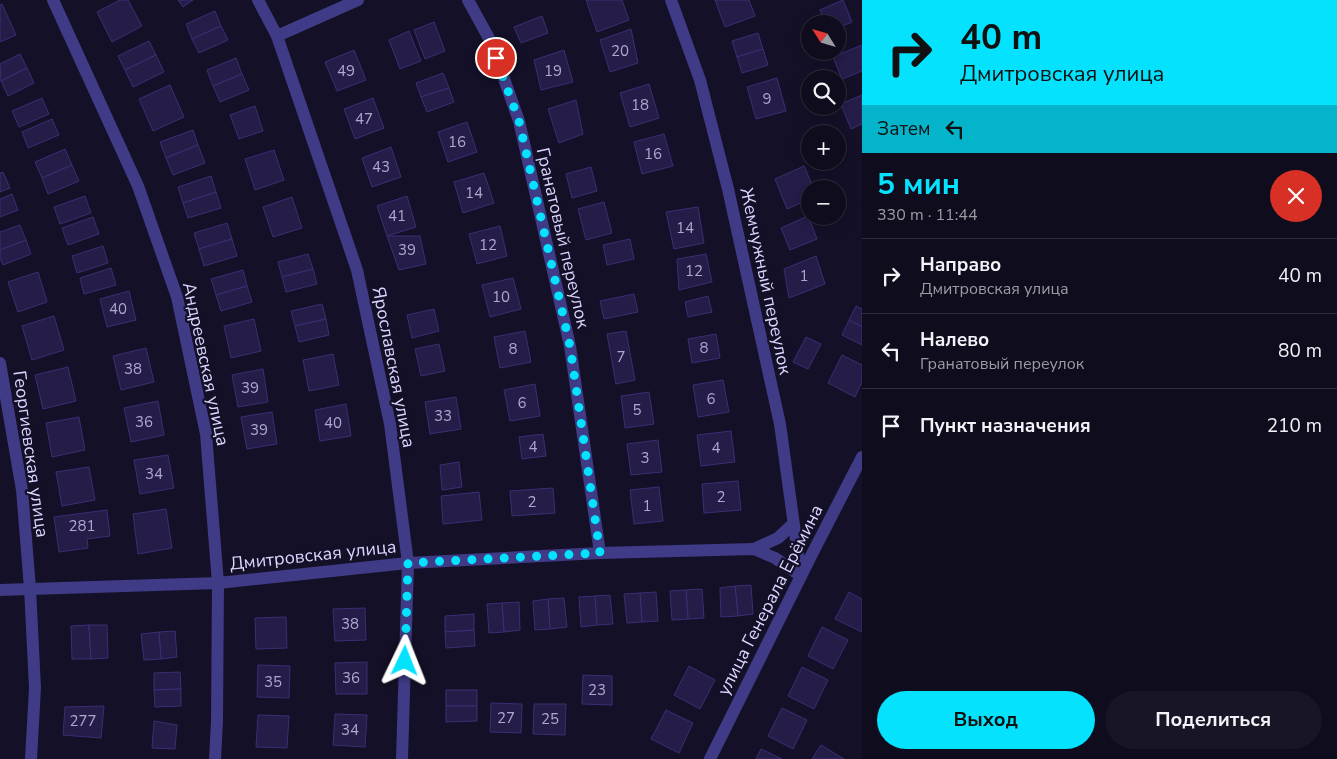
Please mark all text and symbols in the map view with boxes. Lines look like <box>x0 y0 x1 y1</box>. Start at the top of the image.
text: 40 m <box>960 14 1042 61</box>
north arrow <box>801 15 846 60</box>
map controls <box>801 15 846 225</box>
icon: right <box>877 20 942 85</box>
pin <box>475 37 517 79</box>
house number: 20 <box>611 41 629 61</box>
icon: arrive <box>482 44 510 72</box>
text: Дмитровская улица <box>960 59 1164 89</box>
house number: 49 <box>337 61 355 81</box>
house number: 19 <box>544 61 562 81</box>
button: search <box>801 70 846 115</box>
house number: 9 <box>762 89 772 109</box>
house number: 18 <box>631 95 649 115</box>
house number: 47 <box>355 109 373 129</box>
icon: left <box>941 115 969 143</box>
text: Затем <box>877 116 931 142</box>
button: + <box>801 125 846 170</box>
house number: 16 <box>448 132 466 152</box>
house number: 16 <box>644 144 662 164</box>
street label: Гранатовый переулок <box>531 145 596 331</box>
house number: 43 <box>372 157 390 177</box>
text: 5 мин <box>877 164 960 205</box>
button: close <box>1270 170 1322 222</box>
button: − <box>801 180 846 225</box>
house number: 14 <box>465 183 483 203</box>
street label: Жемчужный переулок <box>734 185 798 377</box>
text: 330 m · 11:44 <box>877 204 978 226</box>
house number: 41 <box>388 206 406 226</box>
house number: 14 <box>676 218 694 238</box>
house number: 12 <box>479 235 497 255</box>
house number: 39 <box>398 240 416 260</box>
text: Направо <box>920 252 1001 278</box>
house number: 12 <box>685 261 703 281</box>
icon: right <box>877 262 905 290</box>
text: 40 m <box>1278 263 1322 289</box>
house number: 1 <box>799 266 809 286</box>
text: Дмитровская улица <box>920 278 1069 300</box>
street label: Андреевская улица <box>177 280 235 448</box>
street label: Ярославская улица <box>367 284 421 450</box>
house number: 10 <box>492 287 510 307</box>
house number: 40 <box>109 299 127 319</box>
text: Налево <box>920 327 989 353</box>
icon: left <box>877 337 905 365</box>
house number: 8 <box>699 338 709 358</box>
text: 80 m <box>1278 338 1322 364</box>
house number: 8 <box>508 339 518 359</box>
house number: 7 <box>616 347 626 367</box>
text: Гранатовый переулок <box>920 353 1084 375</box>
house number: 38 <box>124 359 142 379</box>
street label: Георгиевская улица <box>7 369 55 539</box>
house number: 39 <box>241 378 259 398</box>
house number: 6 <box>706 389 716 409</box>
house number: 6 <box>517 393 527 413</box>
house number: 5 <box>632 400 642 420</box>
house number: 33 <box>434 406 452 426</box>
house number: 36 <box>135 412 153 432</box>
icon: arrive <box>877 412 905 440</box>
house number: 40 <box>324 413 342 433</box>
text: Пункт назначения <box>920 413 1091 439</box>
text: 210 m <box>1267 413 1322 439</box>
house number: 39 <box>250 420 268 440</box>
house number: 4 <box>528 437 538 457</box>
house number: 4 <box>711 438 721 458</box>
house number: 3 <box>640 448 650 468</box>
house number: 34 <box>145 464 163 484</box>
house number: 2 <box>716 487 726 507</box>
house number: 2 <box>527 492 537 512</box>
house number: 1 <box>642 496 652 516</box>
street label: улица Генерала Ерёмина <box>711 501 829 699</box>
house number: 281 <box>68 516 96 536</box>
street label: Дмитровская улица <box>229 534 397 576</box>
house number: 38 <box>341 614 359 634</box>
position arrow <box>378 634 430 686</box>
house number: 36 <box>342 668 360 688</box>
house number: 35 <box>264 672 282 692</box>
house number: 23 <box>588 680 606 700</box>
button: Выход <box>877 691 1095 749</box>
button: Поделиться <box>1105 691 1322 749</box>
house number: 27 <box>497 708 515 728</box>
house number: 25 <box>541 709 559 729</box>
house number: 277 <box>69 711 97 731</box>
house number: 34 <box>341 720 359 740</box>

